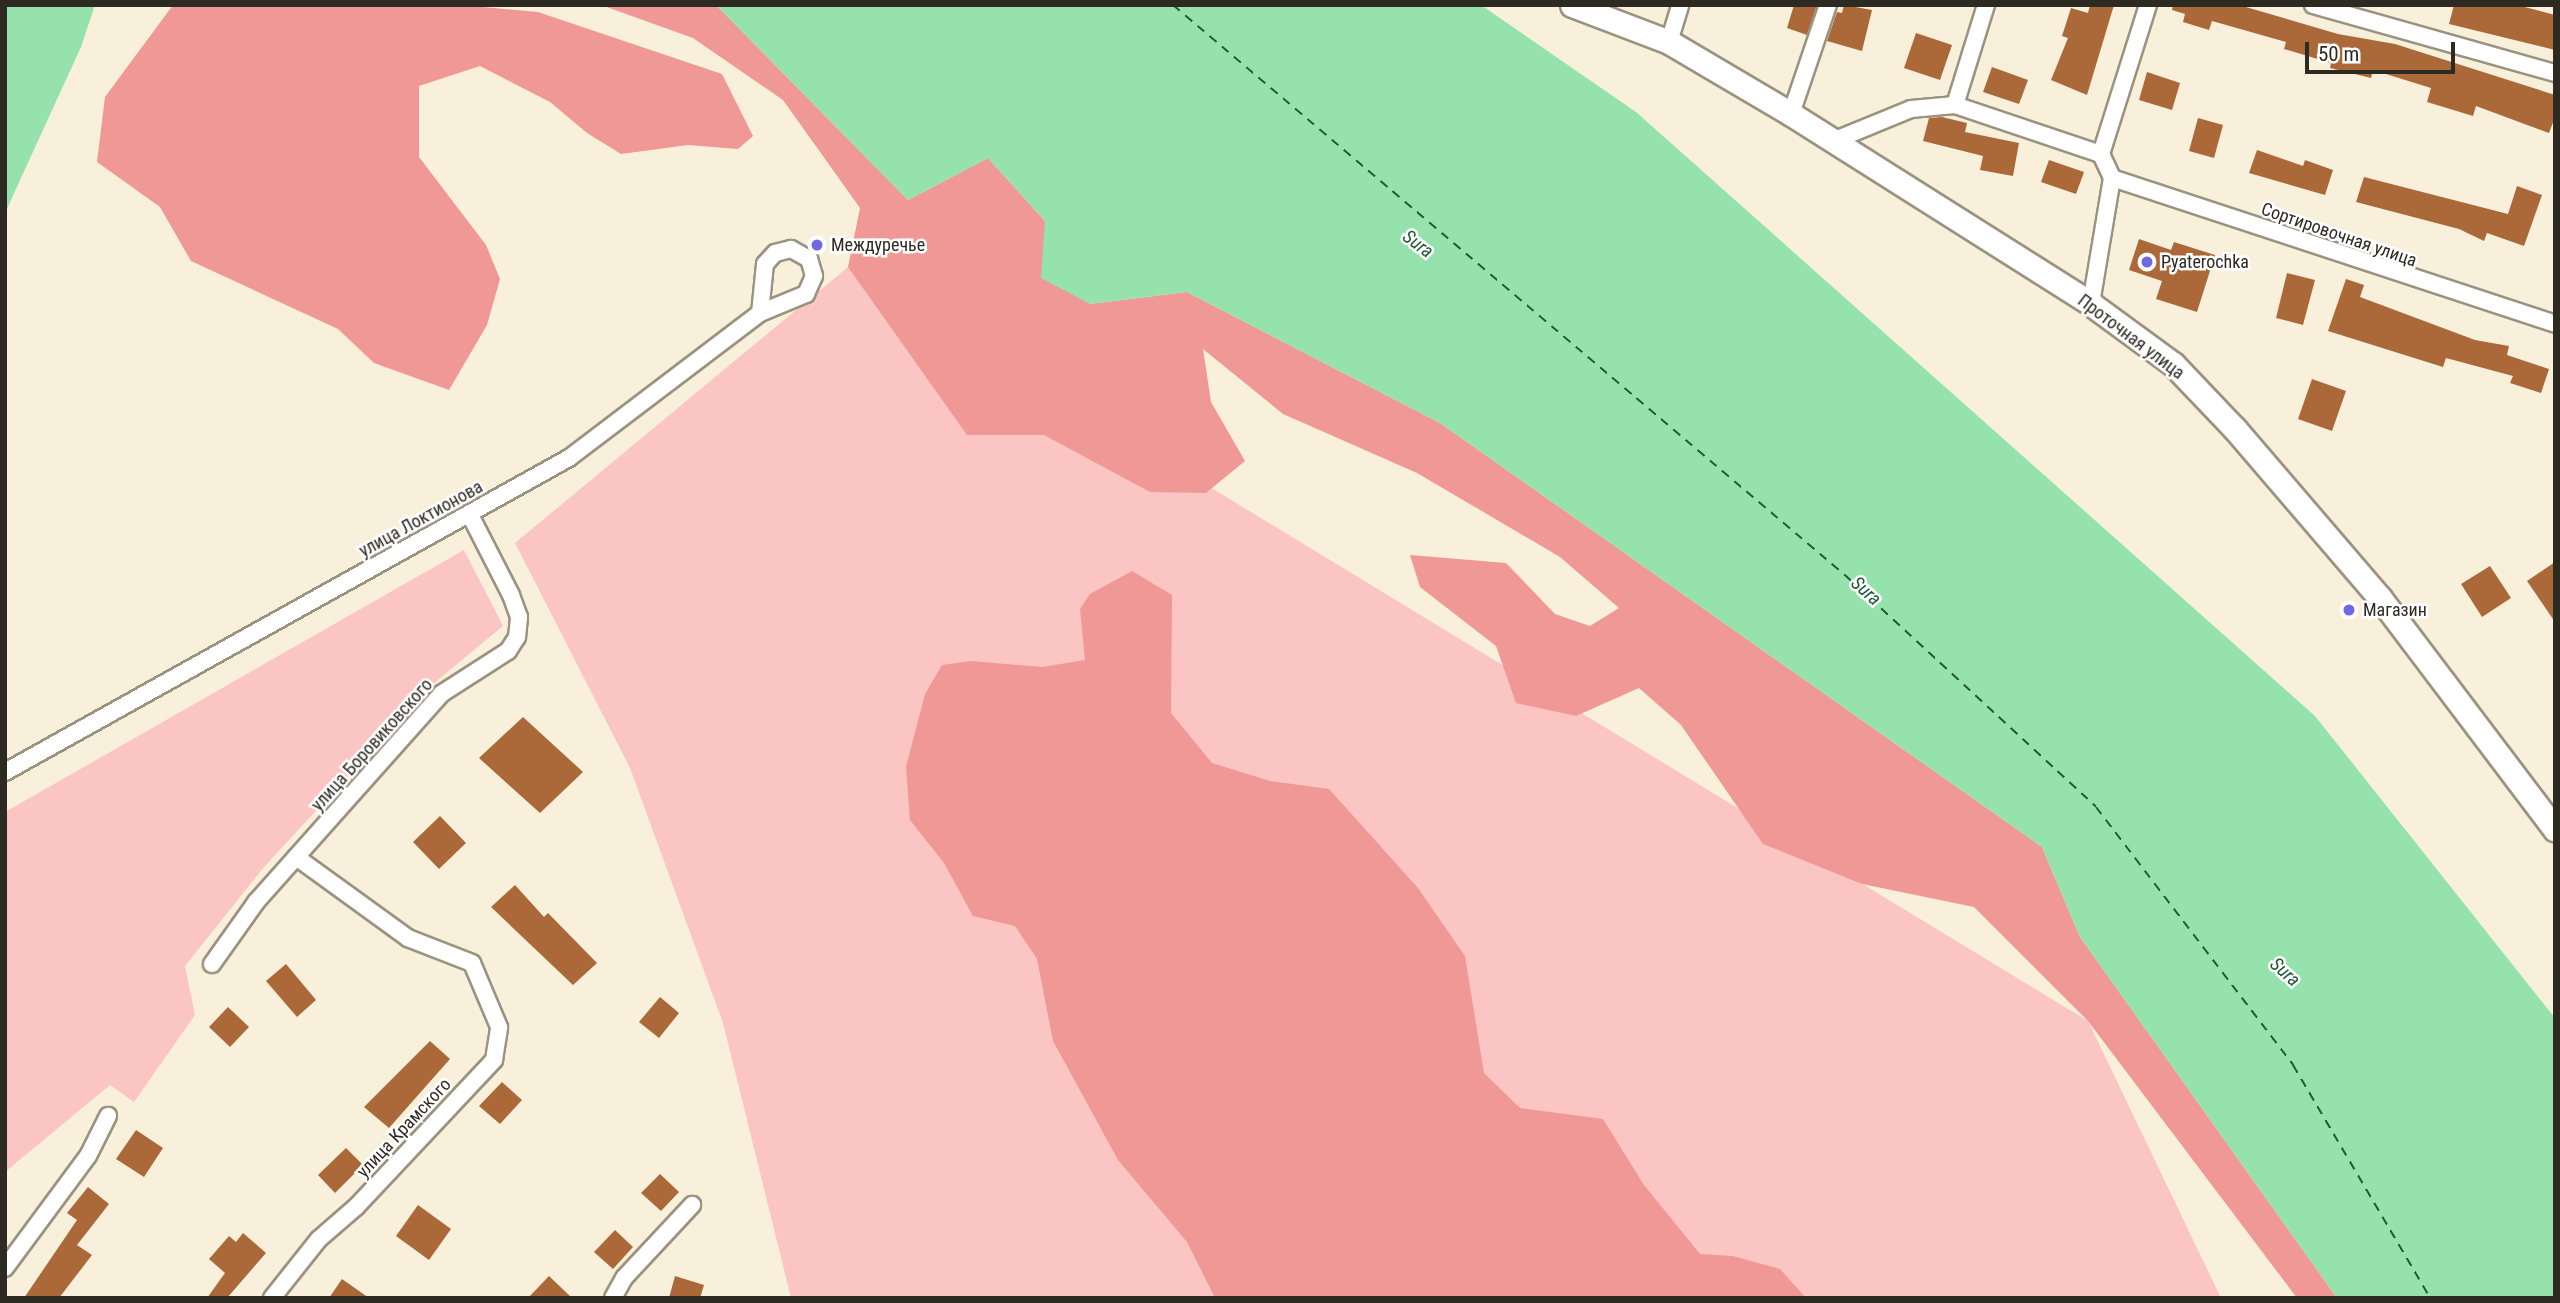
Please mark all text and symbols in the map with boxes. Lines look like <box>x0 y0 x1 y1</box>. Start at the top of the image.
scale bar <box>2308 28 2458 72</box>
text: 50 m <box>2318 42 2359 66</box>
street label: Сортировочная улица <box>2258 198 2420 272</box>
water label: Sura <box>1398 225 1438 263</box>
place label: Междуречье <box>831 234 925 256</box>
marker: Междуречье <box>809 237 825 253</box>
place label: Pyaterochka <box>2161 251 2249 273</box>
marker: Pyaterochka <box>2139 254 2155 270</box>
street label: Проточная улица <box>2073 290 2189 384</box>
street label: улица Локтионова <box>355 476 487 562</box>
water label: Sura <box>1846 572 1886 610</box>
place label: Магазин <box>2363 599 2427 621</box>
marker: Магазин <box>2341 602 2357 618</box>
street label: улица Боровиковского <box>307 674 437 816</box>
water label: Sura <box>2265 953 2305 991</box>
street label: улица Крамского <box>352 1074 456 1182</box>

